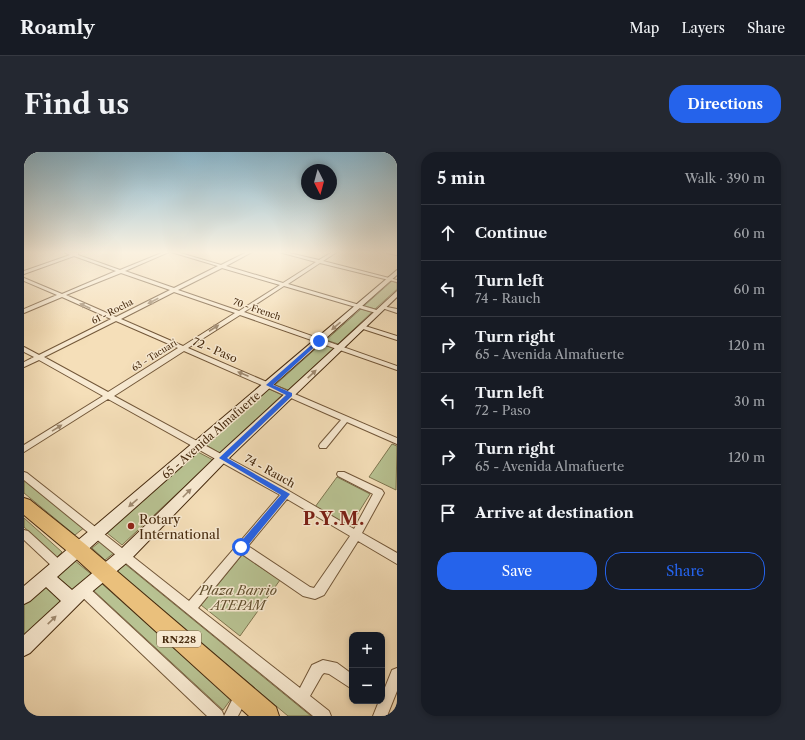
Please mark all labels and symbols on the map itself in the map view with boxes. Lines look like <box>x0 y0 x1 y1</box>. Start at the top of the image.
north arrow <box>301 164 337 200</box>
street label: 61 - Rocha <box>89 296 135 326</box>
street label: 70 - French <box>232 296 283 322</box>
one-way arrow <box>147 297 159 304</box>
one-way arrow <box>80 303 91 309</box>
one-way arrow <box>331 321 341 330</box>
one-way arrow <box>209 324 219 332</box>
route end <box>310 332 328 350</box>
street label: 72 - Paso <box>191 334 240 366</box>
street label: 63 - Tacuarí <box>129 337 179 373</box>
one-way arrow <box>307 369 317 379</box>
one-way arrow <box>238 371 249 377</box>
street label: 65 - Avenida Almafuerte <box>159 388 263 482</box>
one-way arrow <box>51 424 63 431</box>
street label: 74 - Rauch <box>242 451 298 491</box>
one-way arrow <box>182 488 192 498</box>
one-way arrow <box>127 498 138 507</box>
district label: P.Y.M. <box>303 508 365 530</box>
place label: Rotary International <box>139 511 220 542</box>
marker: Rotary International <box>126 521 136 531</box>
route start <box>232 538 250 556</box>
park label: Plaza Barrio ATEPAM <box>198 582 277 613</box>
one-way arrow <box>47 615 57 625</box>
road number: RN228 <box>157 631 201 647</box>

